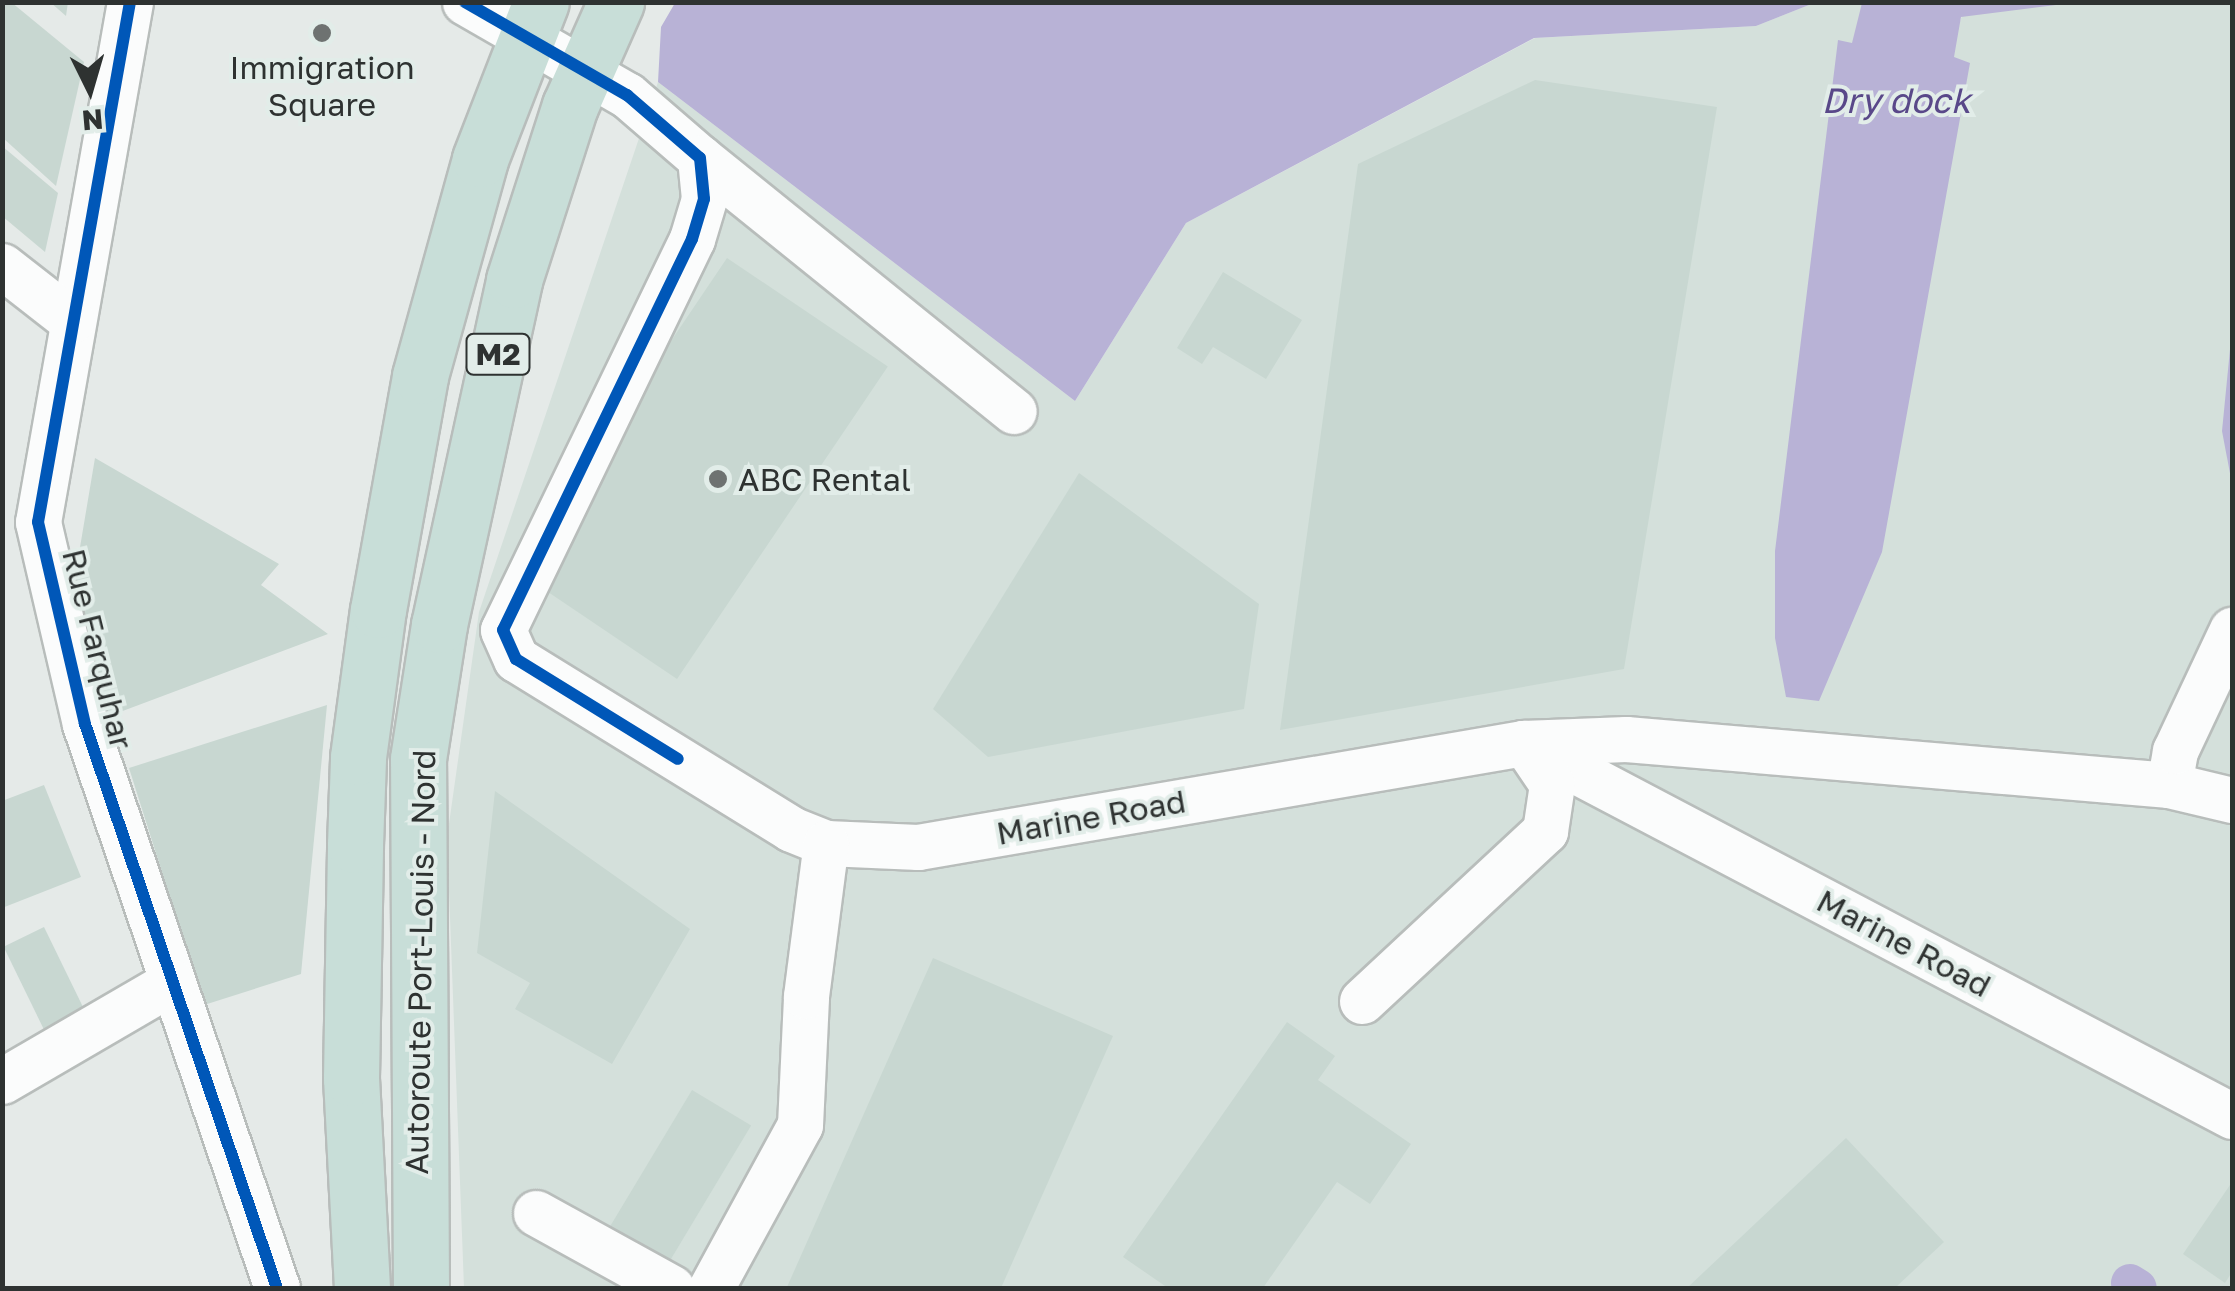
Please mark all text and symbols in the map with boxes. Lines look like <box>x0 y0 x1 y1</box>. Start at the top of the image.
marker: Immigration Square <box>311 22 333 44</box>
north arrow <box>40 40 140 140</box>
place label: Immigration Square <box>229 49 415 124</box>
water label: Dry dock <box>1822 79 1970 121</box>
text: N <box>81 103 105 138</box>
road number: M2 <box>466 329 530 379</box>
place label: ABC Rental <box>738 460 911 498</box>
marker: ABC Rental <box>707 468 729 490</box>
street label: Rue Farquhar <box>55 545 141 753</box>
street label: Autoroute Port-Louis - Nord <box>397 749 443 1175</box>
street label: Marine Road <box>993 781 1189 853</box>
street label: Marine Road <box>1811 881 1997 1005</box>

